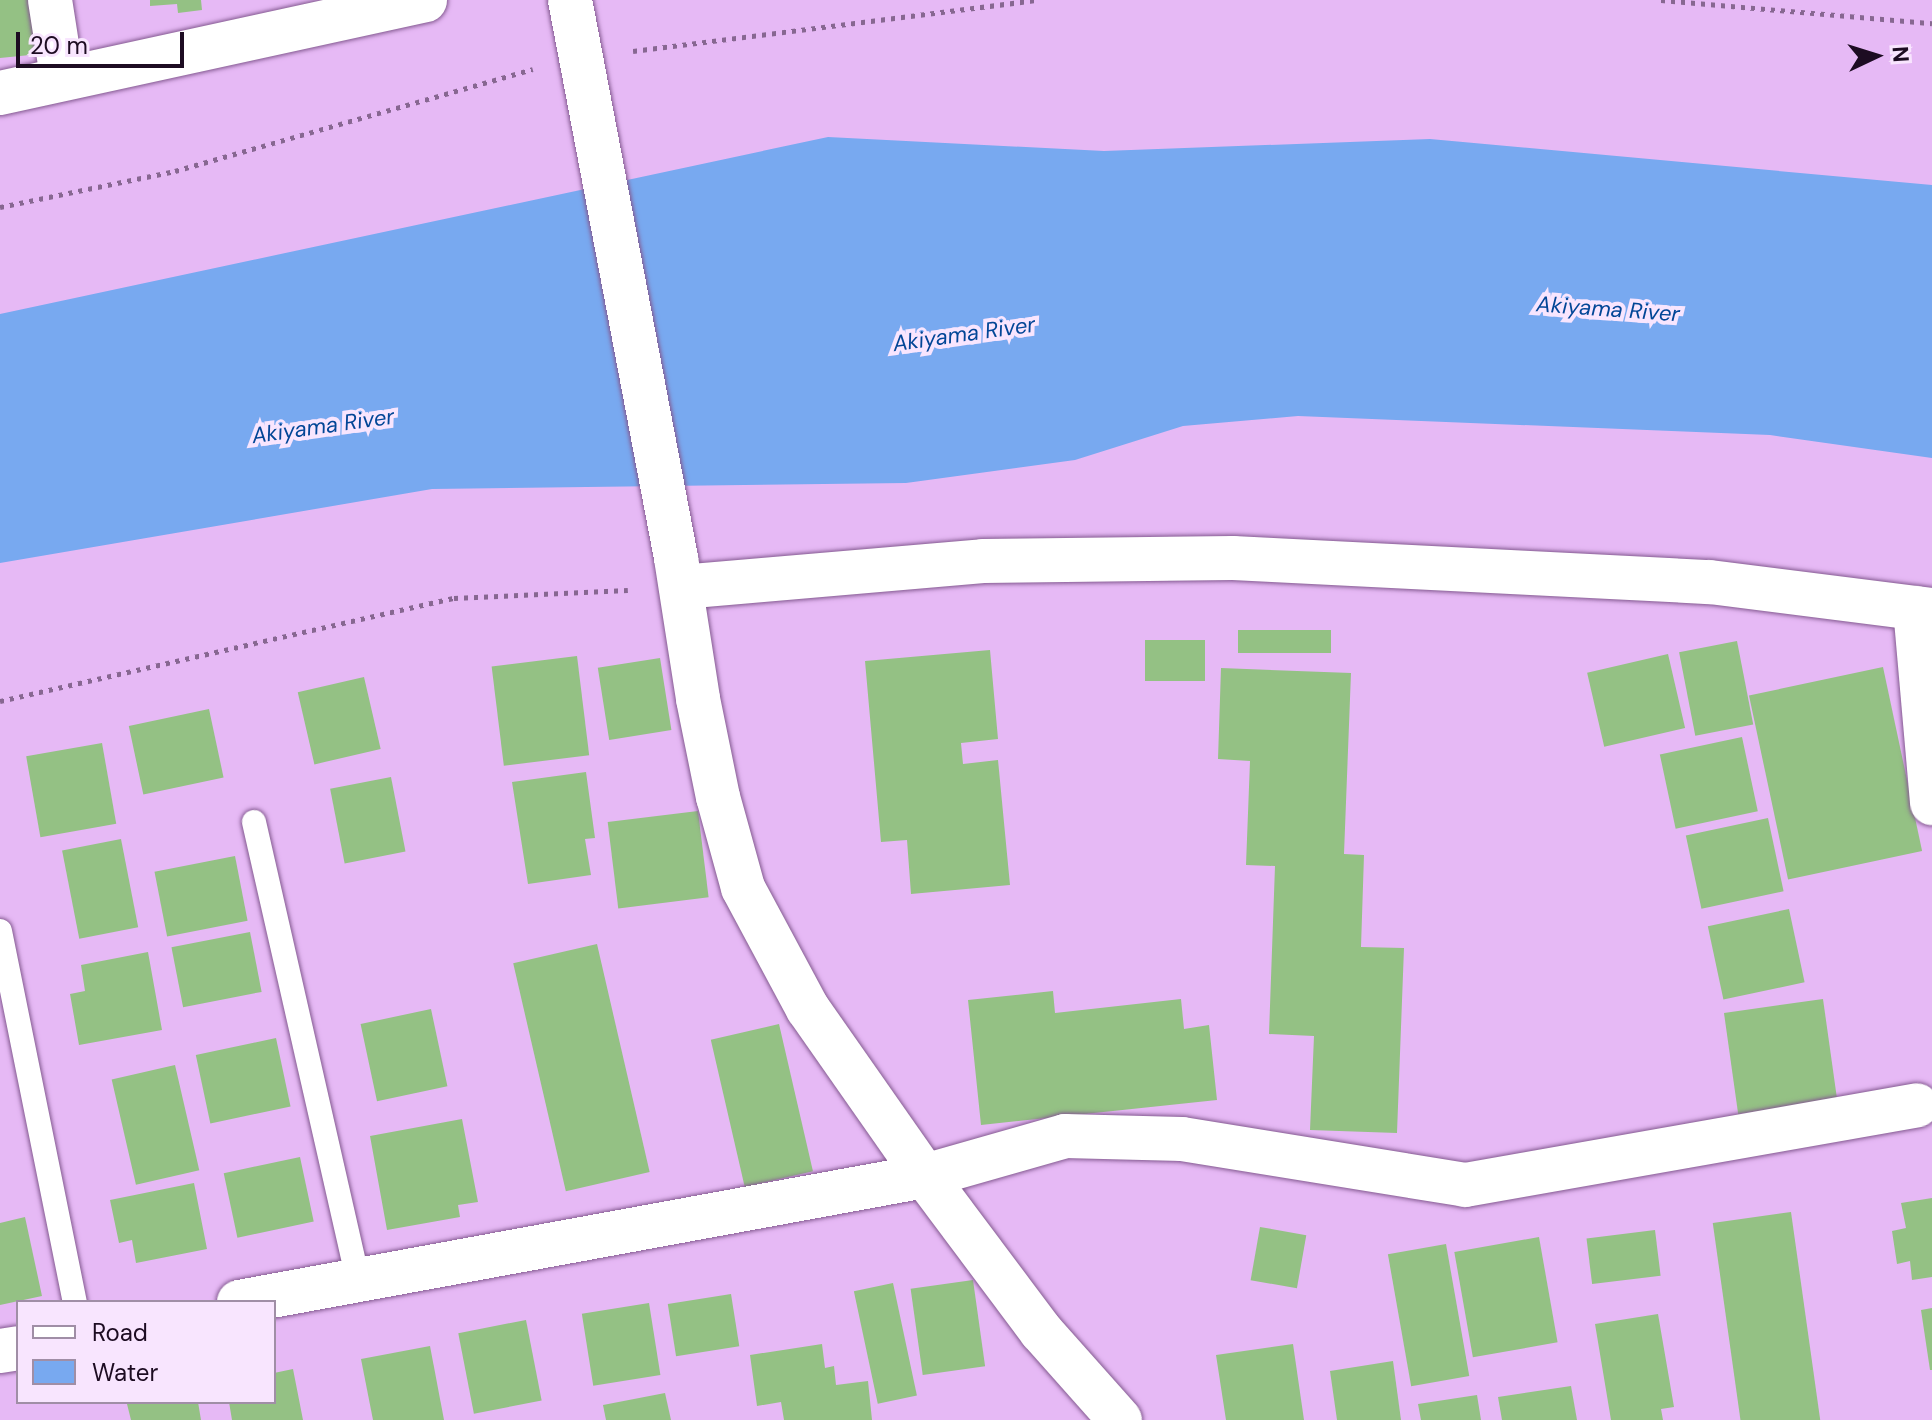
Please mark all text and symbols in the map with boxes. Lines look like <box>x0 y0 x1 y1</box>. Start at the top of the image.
scale bar <box>20 16 188 66</box>
north arrow <box>1836 16 1916 96</box>
text: 20 m <box>30 30 88 61</box>
text: N <box>1885 45 1915 63</box>
water label: Akiyama River <box>1535 291 1681 327</box>
water label: Akiyama River <box>891 311 1037 357</box>
water label: Akiyama River <box>250 403 396 449</box>
legend <box>16 1300 276 1404</box>
text: Road <box>92 1317 148 1348</box>
text: Water <box>92 1357 158 1388</box>

